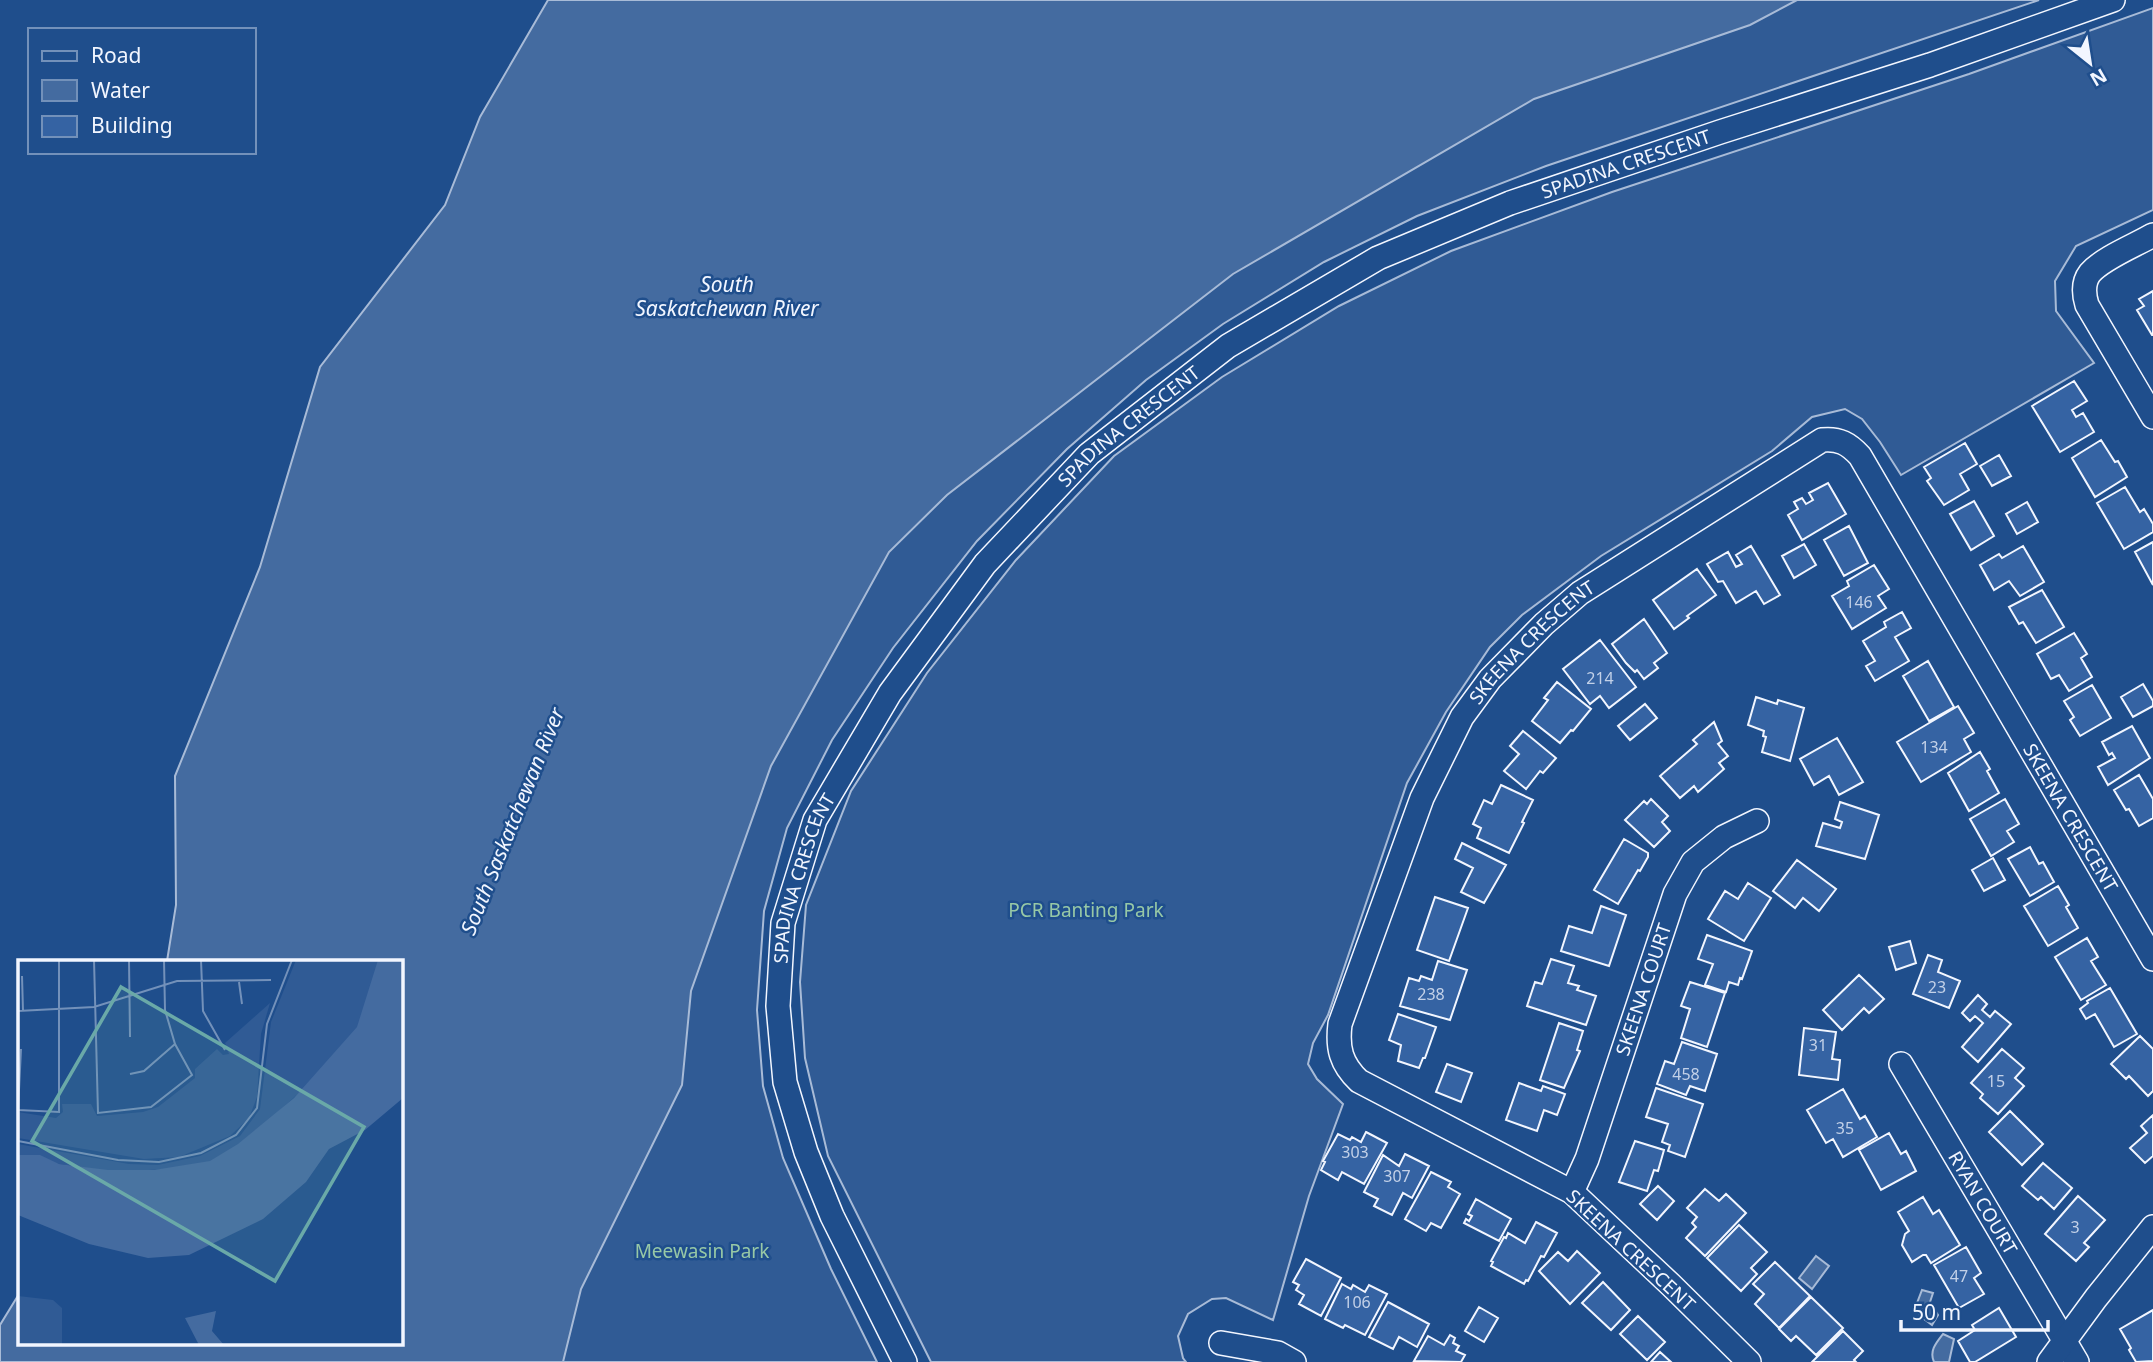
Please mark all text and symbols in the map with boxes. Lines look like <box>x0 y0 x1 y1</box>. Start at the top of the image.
legend <box>28 28 256 154</box>
north arrow <box>2055 28 2125 98</box>
text: Road <box>91 41 141 69</box>
text: N <box>2085 63 2112 93</box>
text: Water <box>91 76 150 104</box>
text: Building <box>91 111 173 139</box>
street label: SPADINA CRESCENT <box>1538 123 1714 205</box>
water label: South Saskatchewan River <box>635 270 820 322</box>
street label: SPADINA CRESCENT <box>1052 359 1205 492</box>
street label: SKEENA CRESCENT <box>1463 574 1600 709</box>
house number: 146 <box>1845 591 1873 613</box>
house number: 214 <box>1586 667 1614 689</box>
water label: South Saskatchewan River <box>454 702 571 939</box>
house number: 134 <box>1920 736 1948 758</box>
street label: SKEENA CRESCENT <box>2017 739 2124 897</box>
street label: SPADINA CRESCENT <box>768 788 841 964</box>
park label: PCR Banting Park <box>1008 897 1164 923</box>
street label: SKEENA COURT <box>1609 920 1678 1059</box>
inset map <box>18 960 402 1344</box>
house number: 23 <box>1928 976 1946 998</box>
house number: 238 <box>1417 983 1445 1005</box>
house number: 31 <box>1809 1034 1827 1056</box>
house number: 458 <box>1672 1063 1700 1085</box>
house number: 15 <box>1987 1070 2005 1092</box>
house number: 35 <box>1836 1117 1854 1139</box>
house number: 303 <box>1341 1141 1369 1163</box>
street label: RYAN COURT <box>1942 1146 2024 1259</box>
house number: 307 <box>1383 1165 1411 1187</box>
street label: SKEENA CRESCENT <box>1561 1183 1701 1317</box>
house number: 3 <box>2070 1216 2080 1238</box>
park label: Meewasin Park <box>635 1238 769 1264</box>
house number: 47 <box>1950 1265 1968 1287</box>
scale bar <box>1901 1288 2048 1332</box>
house number: 106 <box>1343 1291 1371 1313</box>
text: 50 m <box>1912 1298 1961 1326</box>

